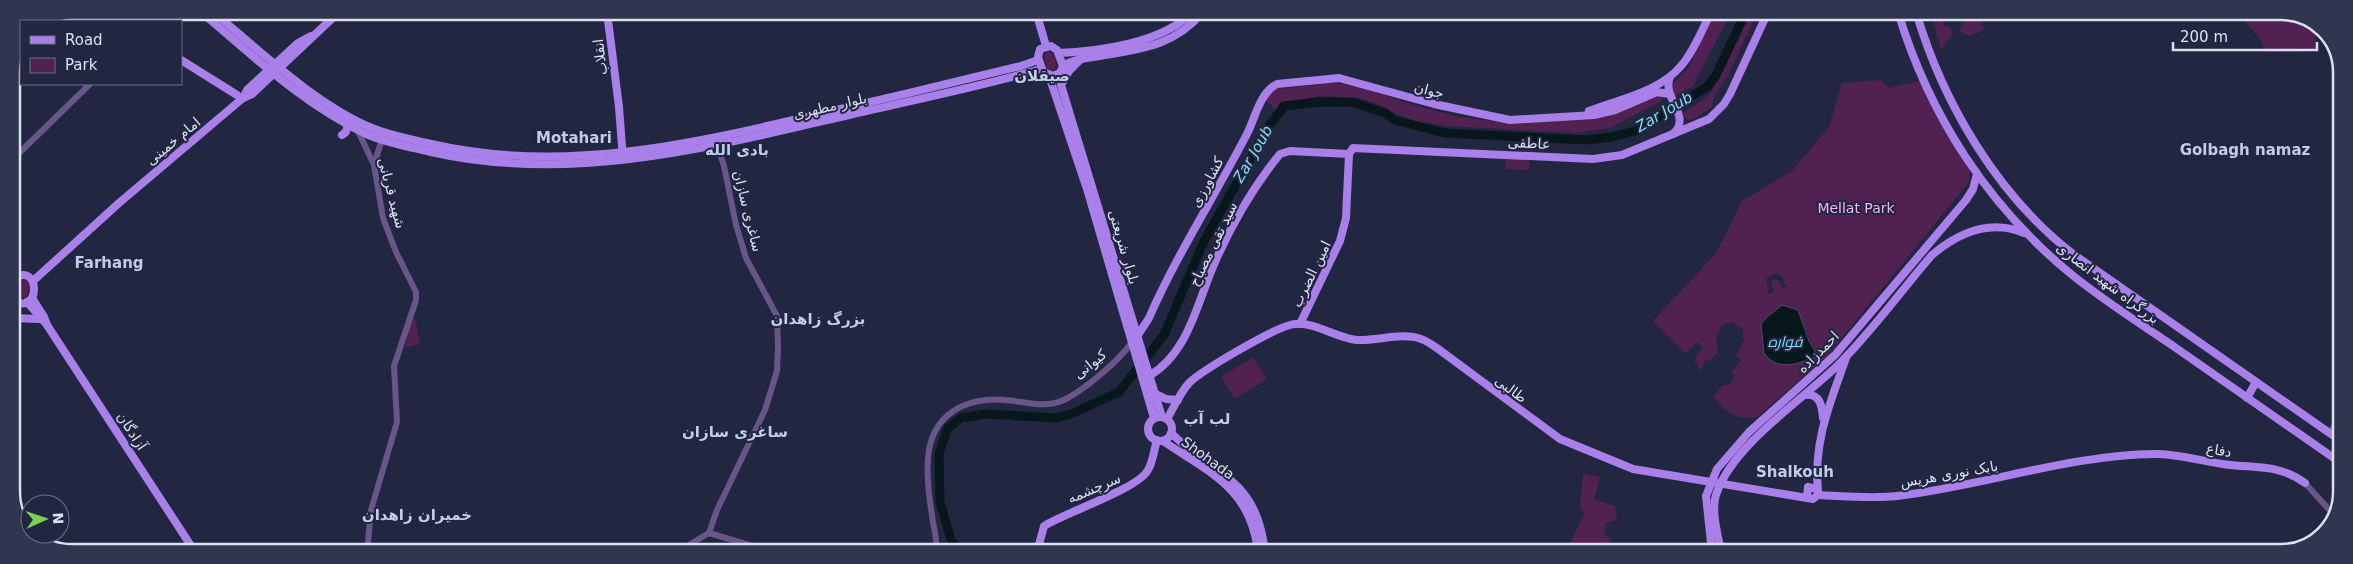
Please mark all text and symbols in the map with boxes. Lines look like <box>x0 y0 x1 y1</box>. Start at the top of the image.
legend <box>20 20 182 85</box>
scale bar <box>2173 20 2317 52</box>
text: 200 m <box>2180 28 2228 46</box>
text: Road <box>65 31 103 49</box>
street label: انقلاب <box>590 38 610 76</box>
text: Park <box>65 56 98 74</box>
district label: صیقلان <box>1014 67 1070 85</box>
street label: جوان <box>1412 79 1446 102</box>
water label: Zar Joub <box>1631 88 1696 136</box>
street label: بلوار مطهری <box>792 90 869 123</box>
street label: امام خمینی <box>143 114 203 168</box>
water label: Zar Joub <box>1229 122 1277 187</box>
district label: Motahari <box>536 129 612 147</box>
street label: عاطفی <box>1507 134 1551 152</box>
district label: بادی الله <box>705 141 769 159</box>
district label: Golbagh namaz <box>2180 141 2311 159</box>
street label: کشاورزی <box>1187 154 1228 210</box>
street label: شهید قربانی <box>374 156 409 230</box>
street label: ساغری سازان <box>729 169 766 254</box>
street label: سید تقی مصباح <box>1186 199 1241 289</box>
park label: Mellat Park <box>1817 200 1896 216</box>
street label: بلوار شریعتی <box>1105 208 1142 286</box>
street label: امین الضرب <box>1288 238 1335 310</box>
street label: بزرگراه شهید انصاری <box>2053 239 2163 328</box>
district label: Farhang <box>74 254 144 272</box>
district label: بزرگ زاهدان <box>771 310 865 328</box>
street label: احمدزاده <box>1794 328 1843 377</box>
water label: فواره <box>1768 333 1803 351</box>
street label: کیوانی <box>1070 346 1111 383</box>
street label: طالبی <box>1492 372 1530 406</box>
street label: آزادگان <box>113 409 151 454</box>
district label: لب آب <box>1184 410 1230 428</box>
district label: ساغری سازان <box>682 423 788 441</box>
street label: Shohada <box>1179 434 1237 482</box>
street label: دفاع <box>2205 440 2233 461</box>
street label: بابک نوری هریس <box>1899 458 1999 491</box>
district label: Shalkouh <box>1756 463 1834 481</box>
street label: سرچشمه <box>1065 470 1123 507</box>
north arrow <box>20 494 70 544</box>
district label: خمیران زاهدان <box>362 506 472 524</box>
text: N <box>50 512 66 525</box>

